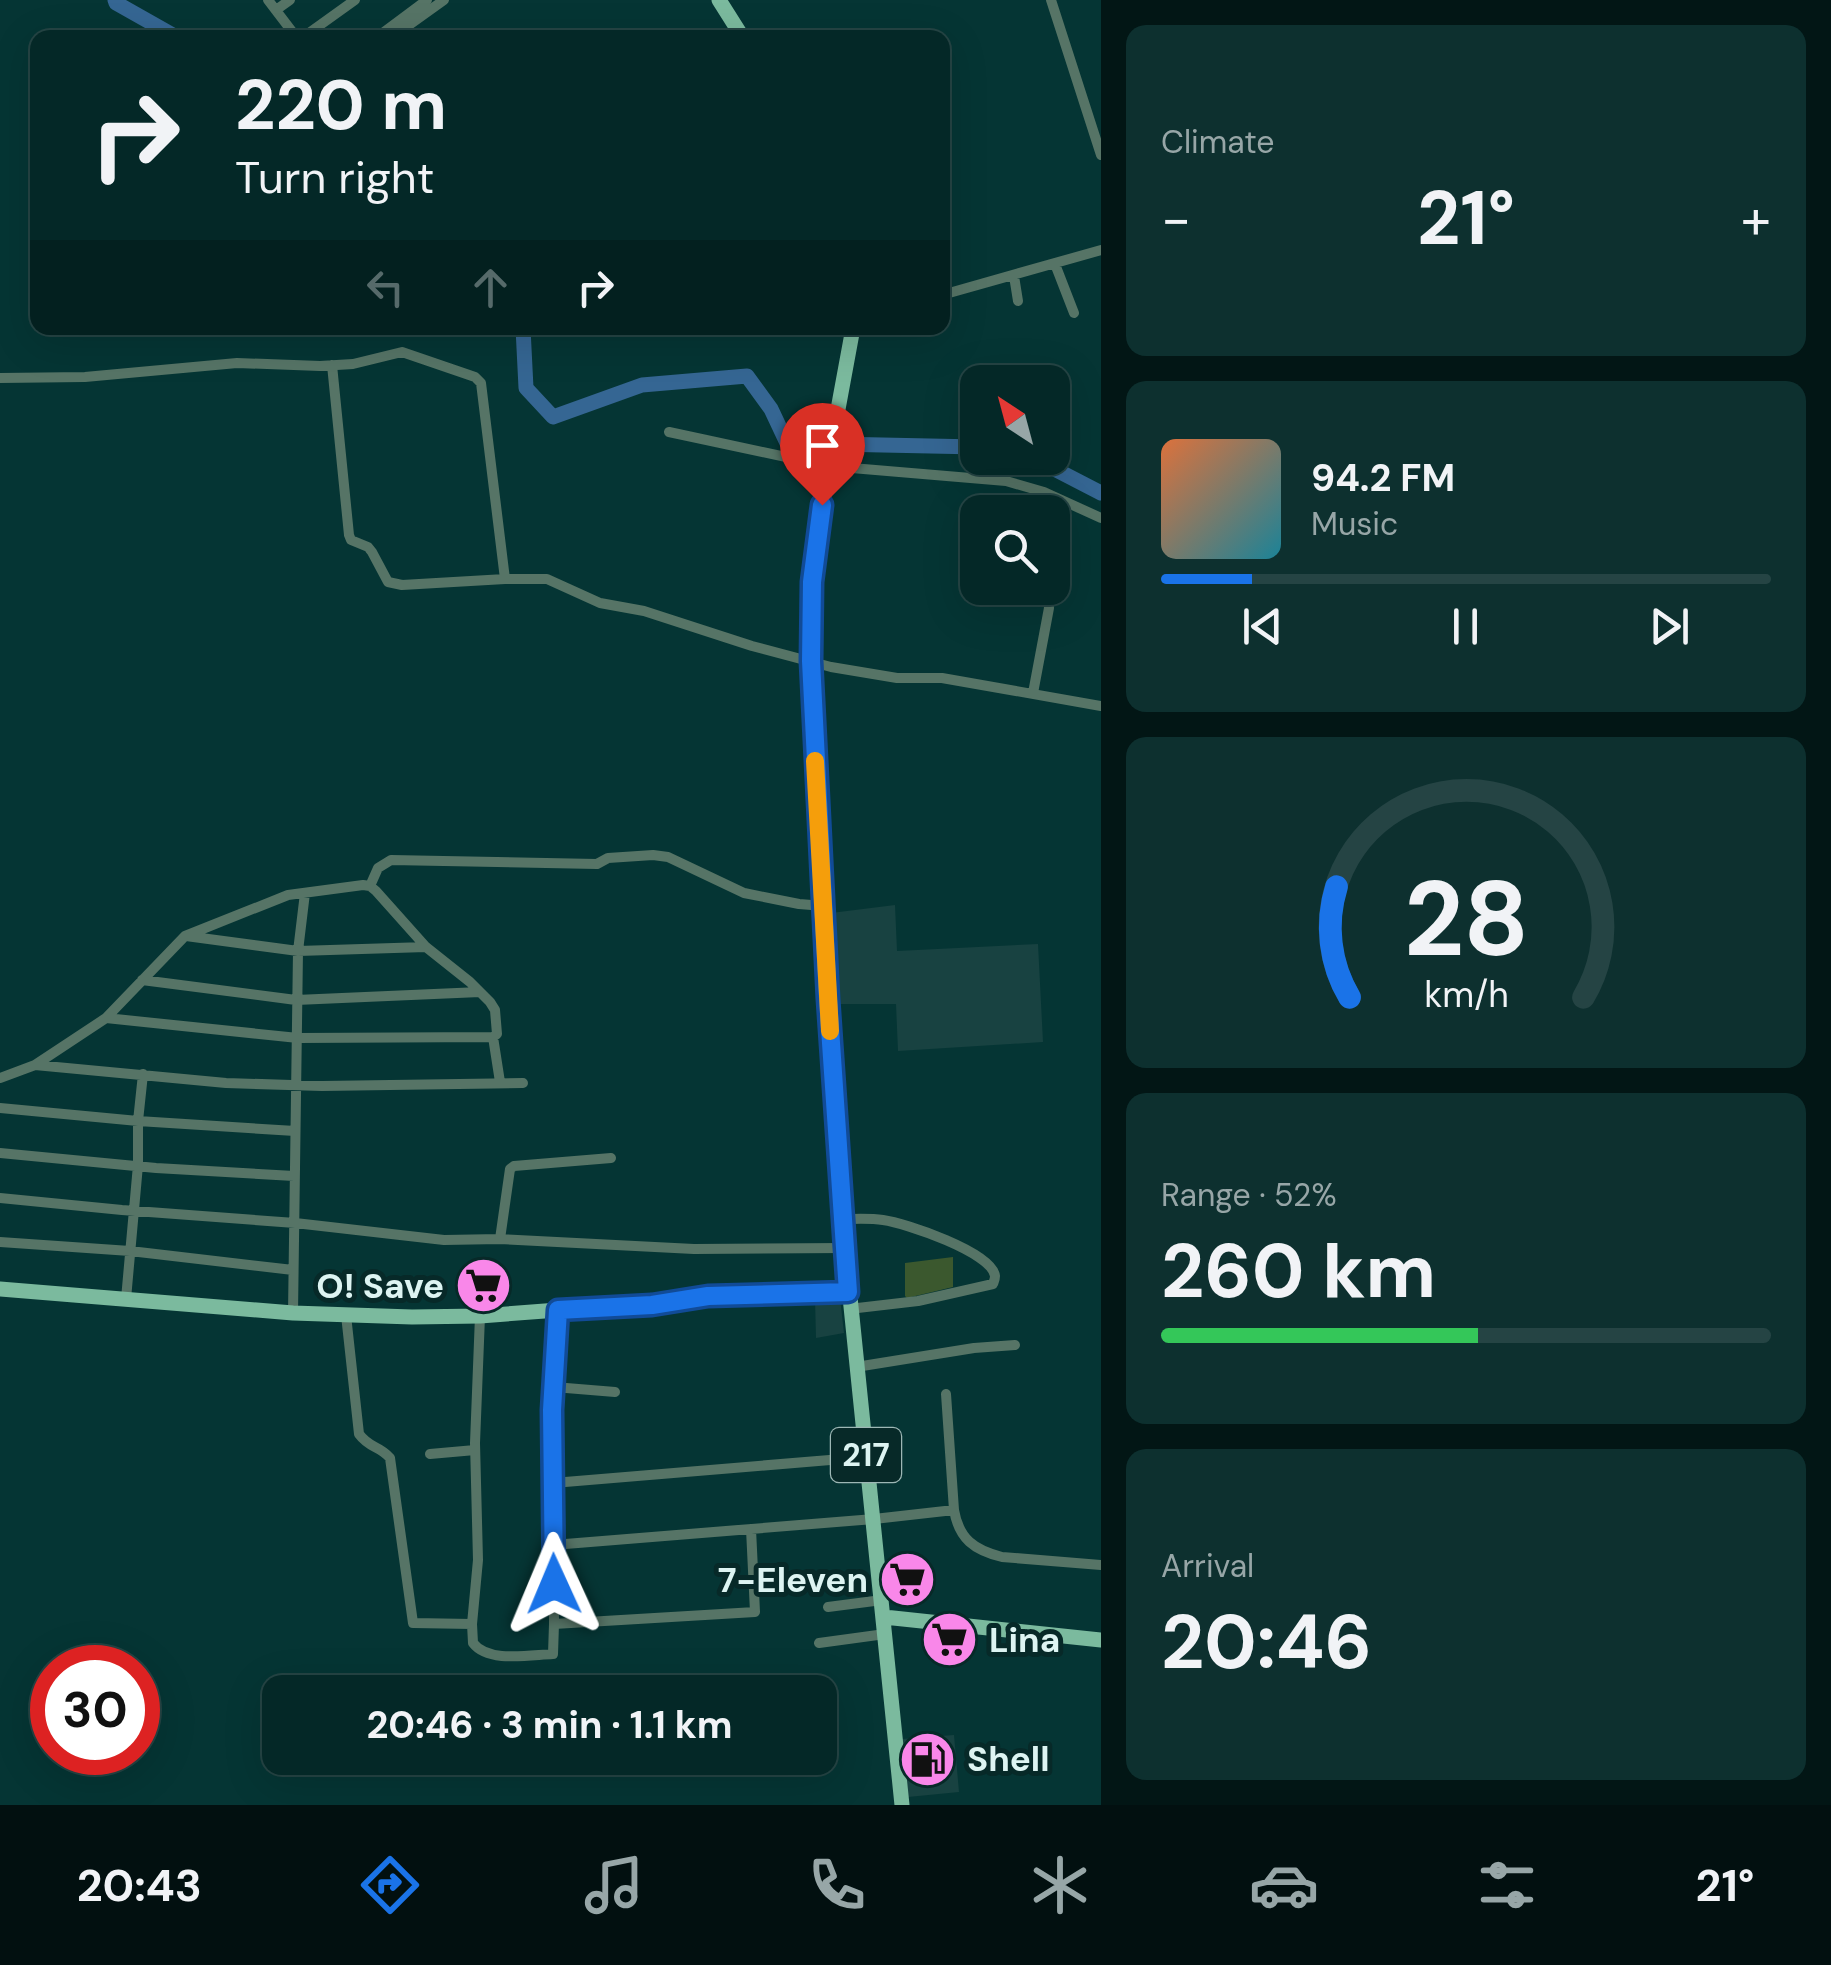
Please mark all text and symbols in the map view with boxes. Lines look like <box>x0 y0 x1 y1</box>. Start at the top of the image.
text: 220 m <box>235 60 447 151</box>
icon: right <box>70 70 200 200</box>
text: Climate <box>1161 121 1275 163</box>
text: Turn right <box>235 148 434 207</box>
text: 21° <box>1417 170 1515 267</box>
text: − <box>1161 183 1191 255</box>
text: + <box>1741 183 1771 255</box>
icon: left <box>358 260 413 315</box>
icon: ahead <box>463 260 518 315</box>
icon: right <box>568 260 623 315</box>
north arrow <box>960 365 1070 475</box>
map controls <box>960 365 1070 605</box>
pin <box>780 403 865 506</box>
icon: arrive <box>795 418 850 473</box>
text: 94.2 FM <box>1311 453 1455 503</box>
button: search <box>960 495 1070 605</box>
text: Music <box>1311 503 1398 545</box>
icon: previous <box>1235 599 1290 654</box>
icon: pause <box>1438 599 1493 654</box>
icon: next <box>1642 599 1697 654</box>
text: 28 <box>1403 852 1529 987</box>
text: km/h <box>1424 972 1508 1018</box>
text: Range · 52% <box>1161 1174 1337 1216</box>
text: 260 km <box>1161 1223 1436 1320</box>
supermarket icon: O! Save <box>453 1256 513 1316</box>
place label: O! Save <box>316 1263 444 1309</box>
road number: 217 <box>831 1428 901 1482</box>
position arrow <box>502 1532 606 1636</box>
text: Arrival <box>1161 1545 1254 1587</box>
supermarket icon: 7-Eleven <box>877 1550 937 1610</box>
place label: 7-Eleven <box>718 1557 868 1603</box>
text: 20:46 <box>1161 1594 1372 1691</box>
supermarket icon: Lina <box>920 1610 980 1670</box>
place label: Lina <box>989 1617 1060 1663</box>
speed limit sign: 30 <box>30 1645 160 1775</box>
text: 20:46 · 3 min · 1.1 km <box>367 1700 732 1750</box>
fuel station icon: Shell <box>898 1729 958 1789</box>
place label: Shell <box>967 1736 1050 1782</box>
icon: directions <box>355 1850 425 1920</box>
icon: music <box>579 1850 649 1920</box>
icon: phone <box>802 1850 872 1920</box>
icon: climate <box>1025 1850 1095 1920</box>
icon: car <box>1249 1850 1319 1920</box>
icon: filters <box>1472 1850 1542 1920</box>
text: 20:43 <box>77 1856 202 1915</box>
text: 21° <box>1696 1856 1754 1915</box>

